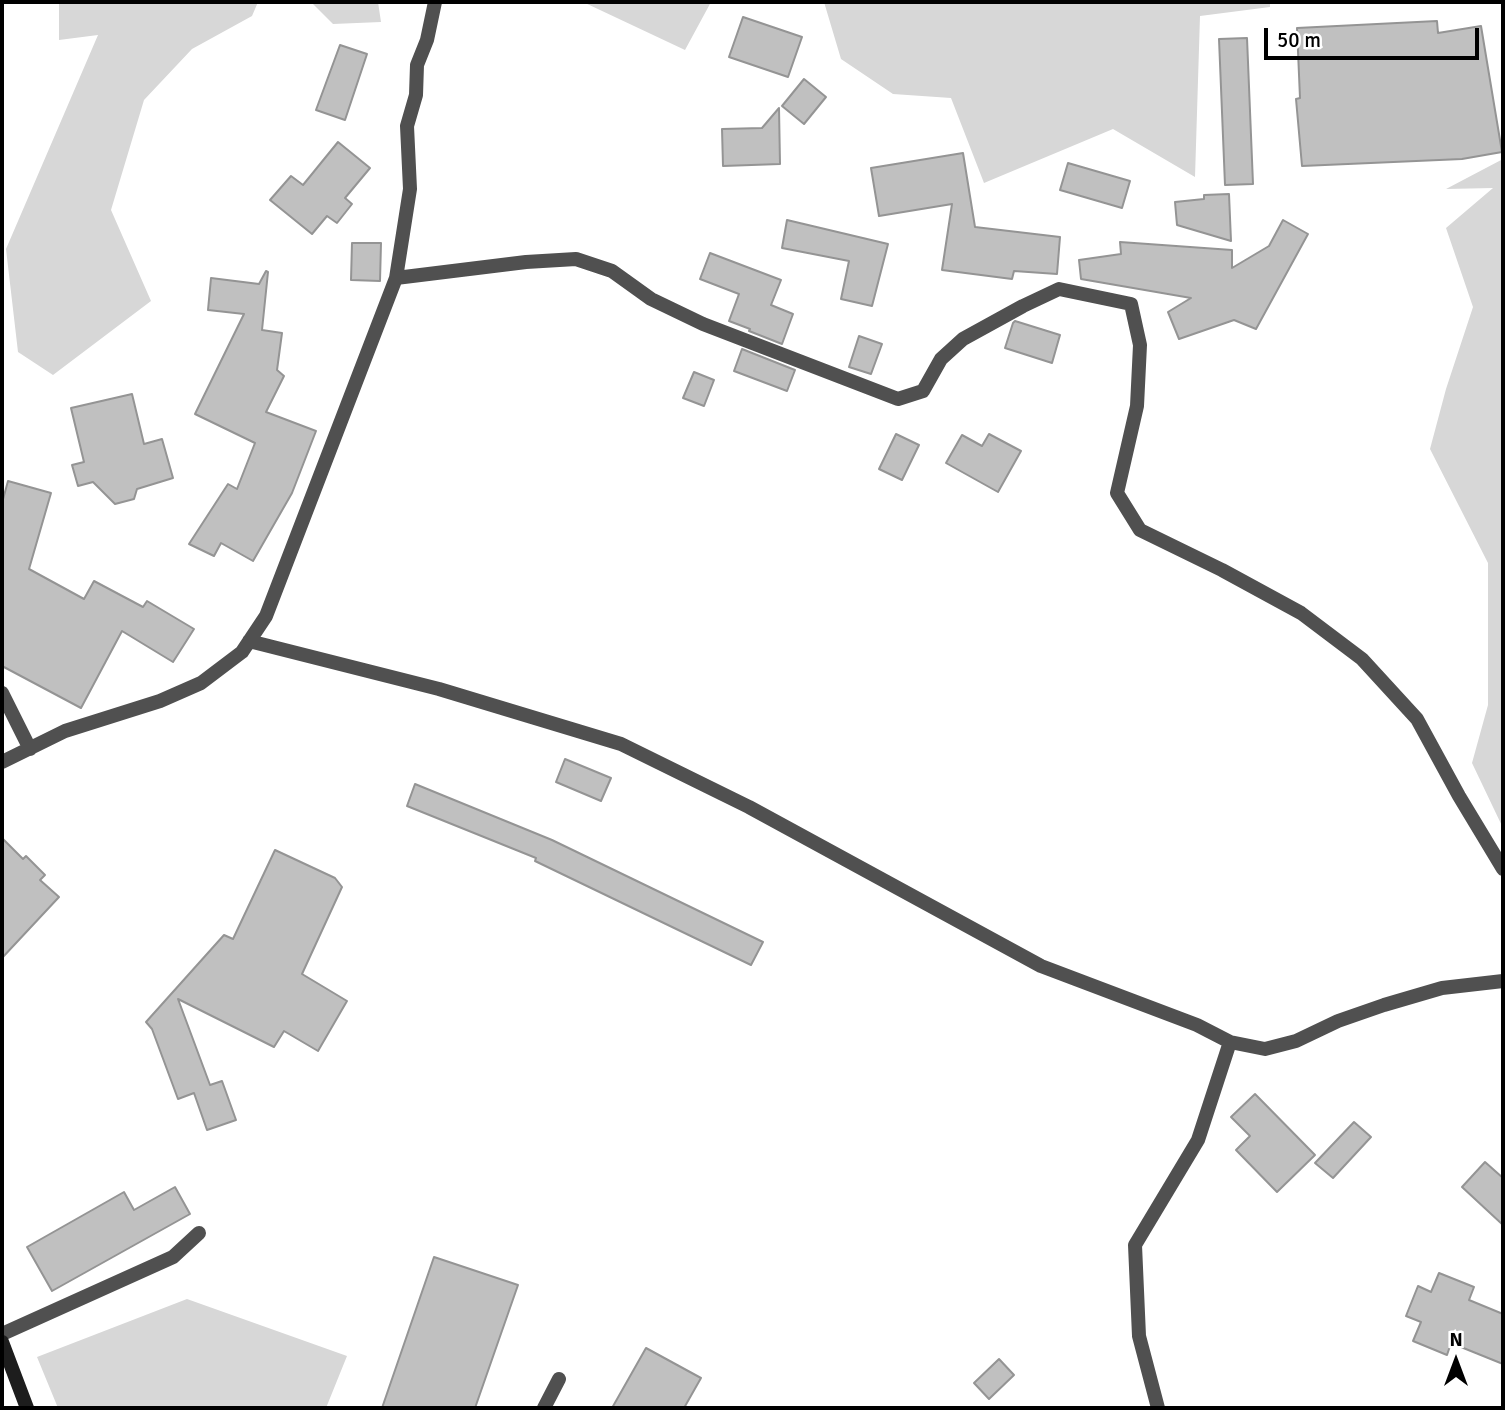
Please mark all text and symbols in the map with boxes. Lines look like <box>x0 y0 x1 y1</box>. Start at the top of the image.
scale bar <box>1267 14 1482 58</box>
text: 50 m <box>1277 27 1321 53</box>
north arrow <box>1421 1326 1491 1396</box>
text: N <box>1449 1328 1463 1352</box>

